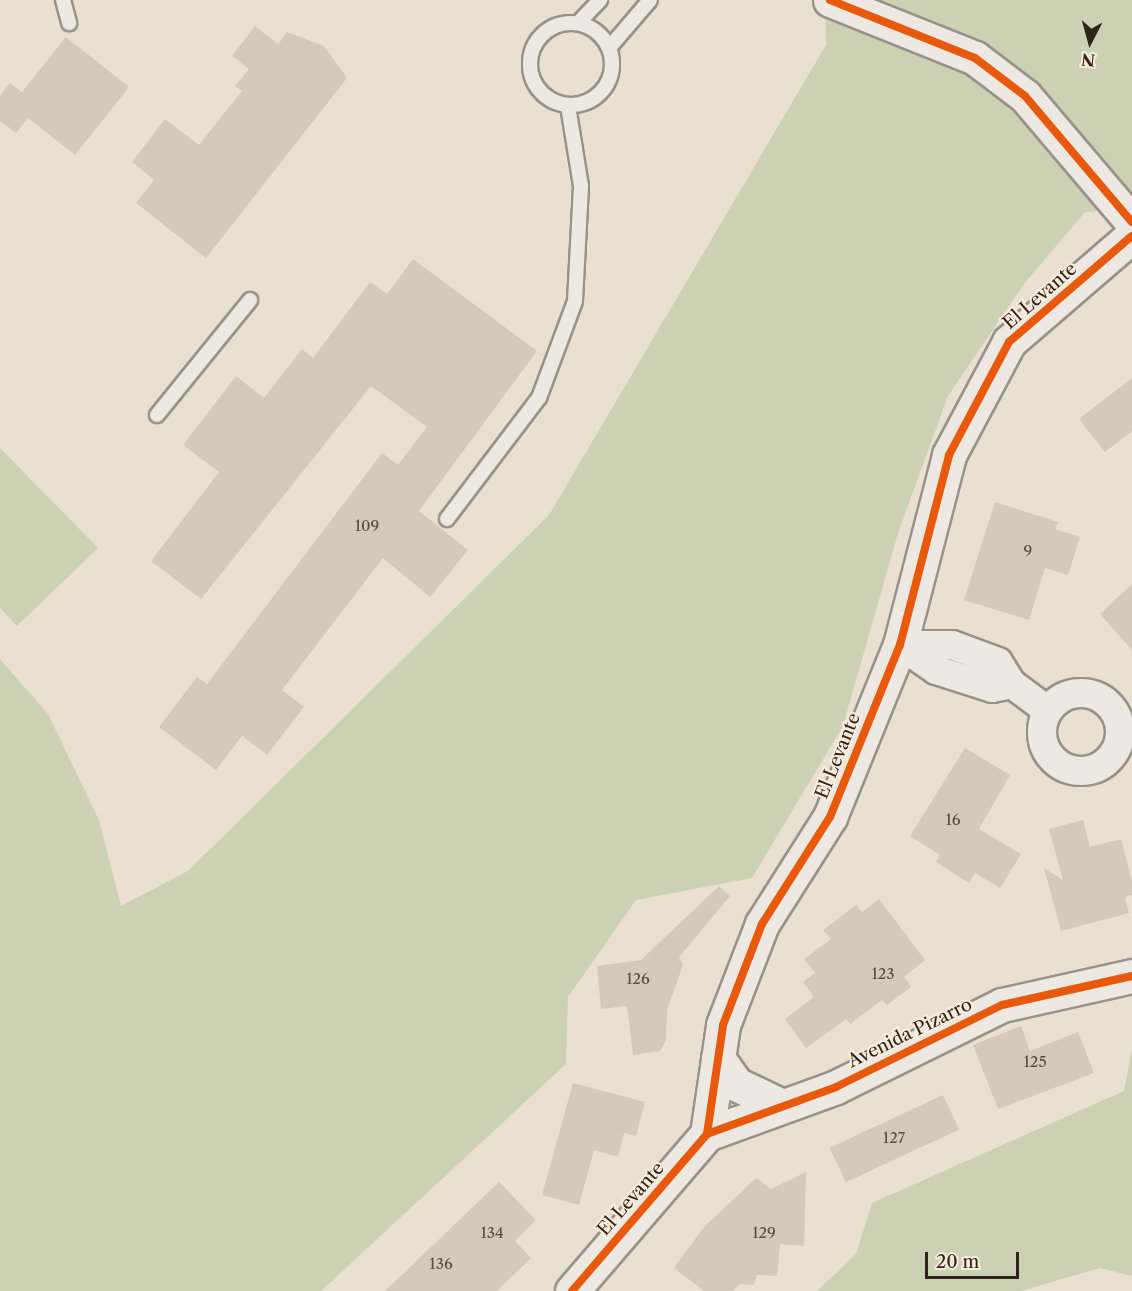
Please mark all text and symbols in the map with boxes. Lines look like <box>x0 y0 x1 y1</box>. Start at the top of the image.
north arrow <box>1060 12 1120 72</box>
text: N <box>1080 49 1096 71</box>
street label: El Levante <box>999 258 1081 334</box>
house number: 109 <box>355 517 379 535</box>
house number: 9 <box>1024 542 1032 560</box>
street label: El Levante <box>811 710 865 802</box>
house number: 16 <box>945 811 961 829</box>
house number: 123 <box>871 965 895 983</box>
house number: 126 <box>626 970 650 988</box>
street label: Avenida Pizarro <box>844 994 976 1072</box>
house number: 125 <box>1023 1053 1047 1071</box>
house number: 127 <box>883 1129 905 1147</box>
street label: El Levante <box>593 1158 669 1240</box>
house number: 134 <box>480 1224 504 1242</box>
house number: 129 <box>752 1224 776 1242</box>
scale bar <box>928 1240 1022 1278</box>
text: 20 m <box>936 1251 979 1273</box>
house number: 136 <box>429 1255 453 1273</box>

